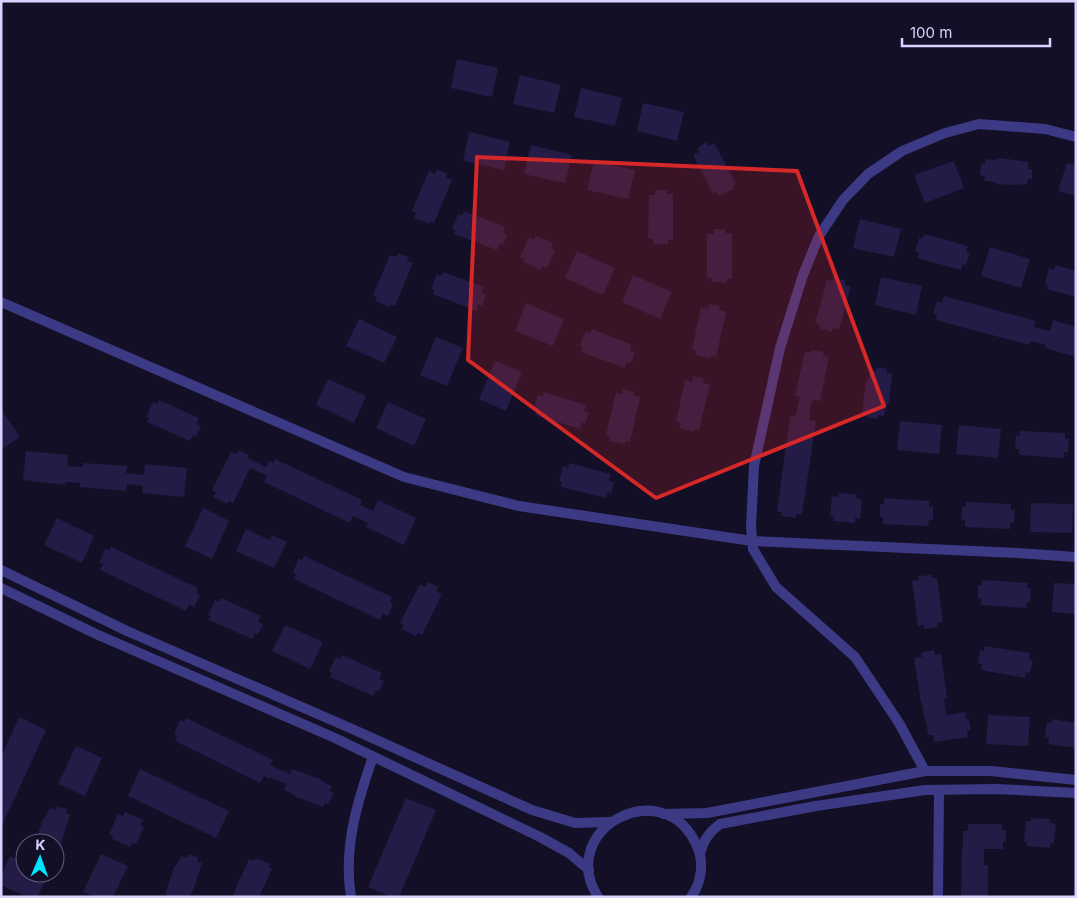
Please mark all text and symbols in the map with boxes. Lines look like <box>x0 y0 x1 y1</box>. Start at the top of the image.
scale bar <box>902 15 1050 47</box>
text: 100 m <box>910 23 952 42</box>
north arrow <box>15 833 65 883</box>
text: K <box>35 836 46 853</box>

